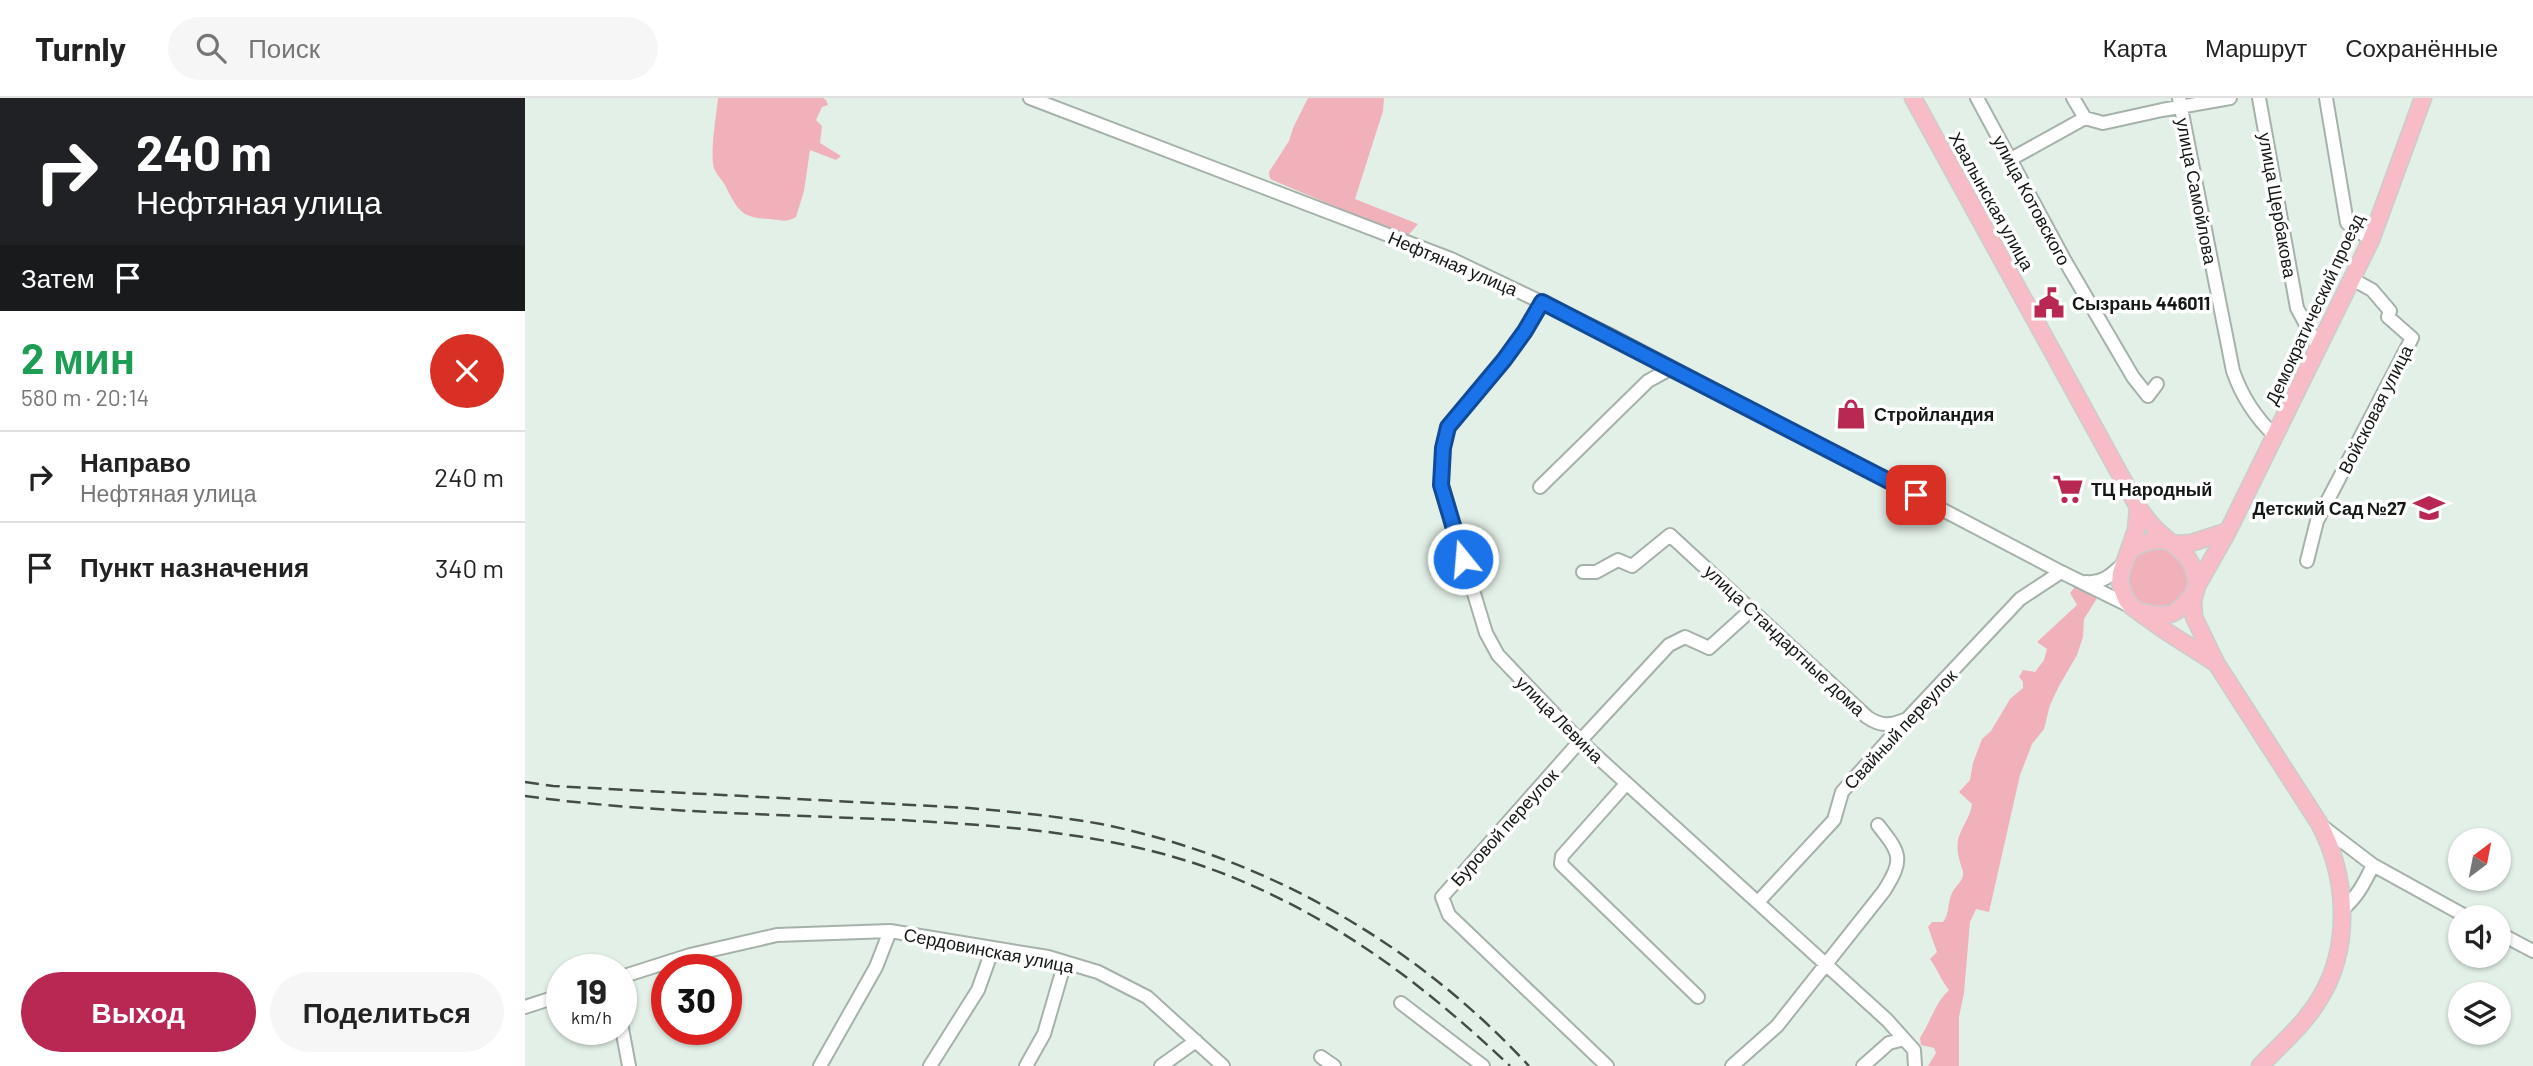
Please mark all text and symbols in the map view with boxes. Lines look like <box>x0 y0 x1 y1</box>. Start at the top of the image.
search box <box>168 17 658 80</box>
text: Turnly <box>35 28 126 68</box>
icon: search <box>192 29 230 67</box>
text: Поиск <box>248 32 320 63</box>
text: Карта <box>2103 33 2167 62</box>
text: Маршрут <box>2205 33 2307 62</box>
text: Сохранённые <box>2345 33 2498 62</box>
street label: улица Самойлова <box>2172 116 2222 267</box>
text: 240 m <box>136 122 272 181</box>
icon: right <box>21 126 112 217</box>
street label: Хвалынская улица <box>1945 128 2040 275</box>
street label: улица Котовского <box>1989 131 2075 269</box>
street label: улица Щербакова <box>2254 131 2302 280</box>
text: Нефтяная улица <box>136 182 382 220</box>
street label: Демократический проезд <box>2260 210 2368 408</box>
street label: Нефтяная улица <box>1385 226 1522 301</box>
icon: arrive <box>109 259 147 297</box>
text: Затем <box>21 262 95 293</box>
public building icon: Сызрань 446011 <box>2032 286 2066 320</box>
place label: Сызрань 446011 <box>2072 292 2210 314</box>
text: 2 мин <box>21 332 135 382</box>
button: close <box>430 334 504 408</box>
street label: Войсковая улица <box>2333 340 2417 477</box>
text: 580 m · 20:14 <box>21 383 149 411</box>
shop icon: Стройландия <box>1834 397 1868 431</box>
place label: Стройландия <box>1874 403 1994 425</box>
text: Направо <box>80 446 191 477</box>
icon: right <box>21 458 59 496</box>
text: 240 m <box>434 461 504 492</box>
pin <box>1886 465 1946 525</box>
supermarket icon: ТЦ Народный <box>2051 472 2085 506</box>
icon: arrive <box>1897 476 1935 514</box>
place label: ТЦ Народный <box>2091 478 2212 500</box>
text: Нефтяная улица <box>80 479 257 507</box>
school or university icon: Детский Сад №27 <box>2412 491 2446 525</box>
place label: Детский Сад №27 <box>2253 497 2406 519</box>
position arrow <box>1426 522 1500 596</box>
icon: arrive <box>21 549 59 587</box>
text: Пункт назначения <box>80 551 309 582</box>
text: 340 m <box>435 552 504 583</box>
street label: улица Стандартные дома <box>1700 560 1871 721</box>
street label: Свайный переулок <box>1839 664 1961 793</box>
street label: улица Левина <box>1512 671 1609 768</box>
street label: Буровой переулок <box>1446 764 1562 890</box>
north arrow <box>2448 828 2511 891</box>
map controls <box>2448 828 2511 1045</box>
button: sound <box>2448 905 2511 968</box>
street label: Сердовинская улица <box>902 923 1077 977</box>
speed limit sign: 30 <box>651 954 742 1045</box>
text: 19 <box>576 969 607 1011</box>
button: Выход <box>21 972 256 1052</box>
button: Поделиться <box>270 972 504 1052</box>
button: layers <box>2448 982 2511 1045</box>
text: km/h <box>571 1006 612 1028</box>

